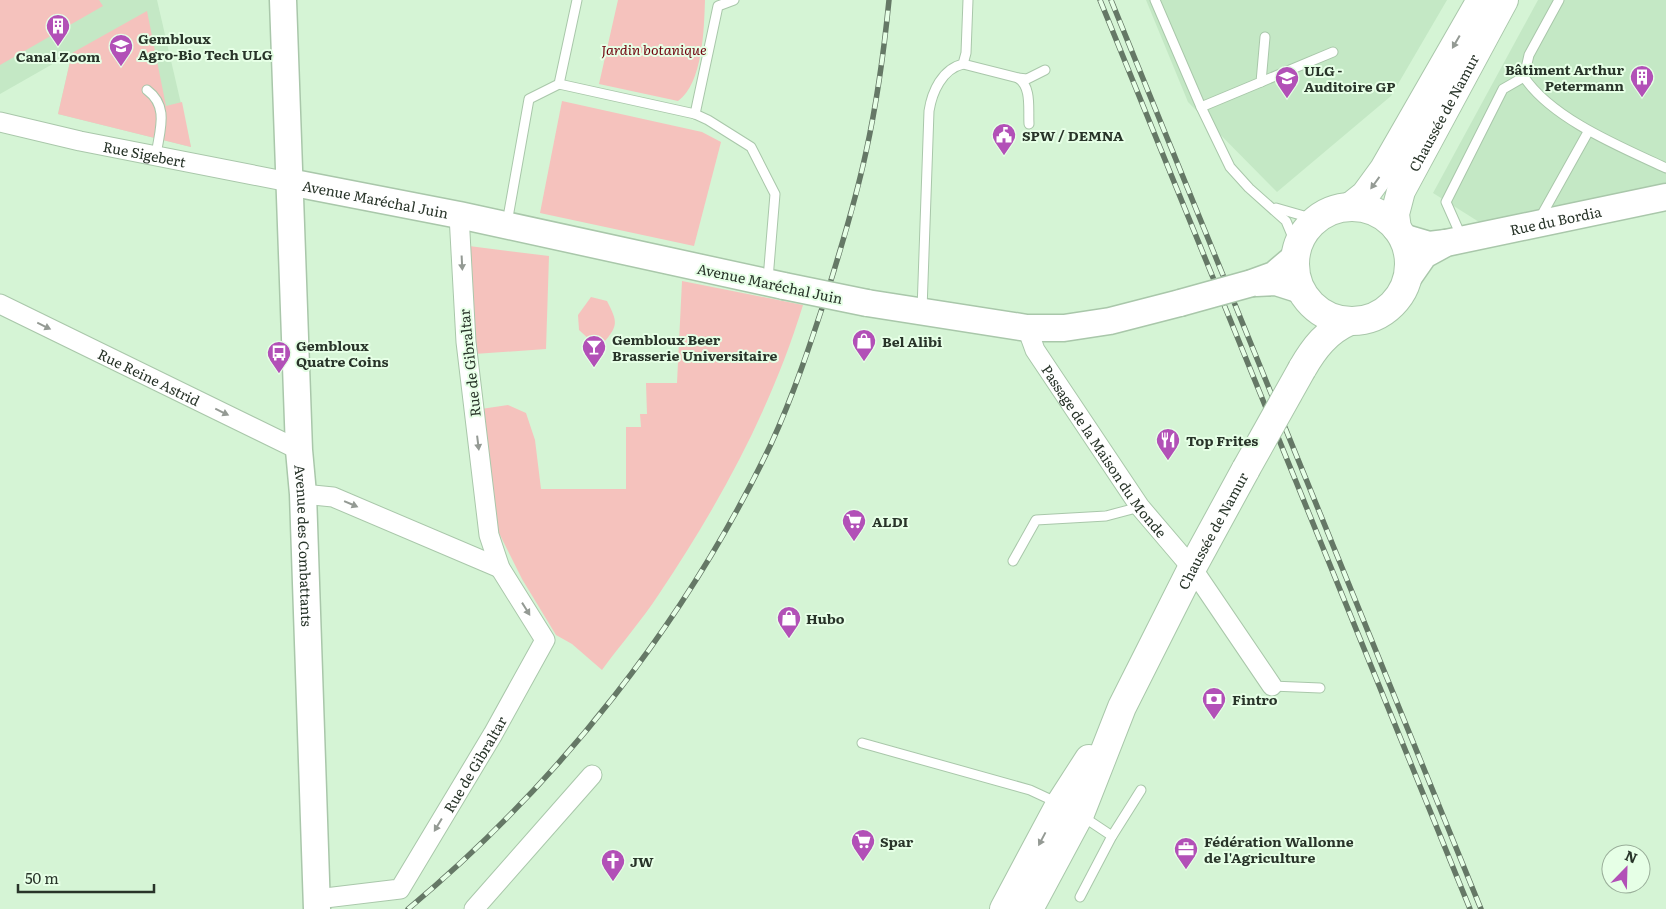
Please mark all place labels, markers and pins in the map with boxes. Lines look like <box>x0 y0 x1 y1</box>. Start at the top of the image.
building icon: Canal Zoom <box>45 13 71 47</box>
place label: Gembloux Agro-Bio Tech ULG <box>138 28 273 64</box>
school or university icon: Gembloux Agro-Bio Tech ULG <box>108 33 134 67</box>
place label: Canal Zoom <box>16 46 100 66</box>
place label: Bâtiment Arthur Petermann <box>1505 59 1624 95</box>
place label: ULG - Auditoire GP <box>1304 60 1395 96</box>
building icon: Bâtiment Arthur Petermann <box>1629 64 1655 98</box>
school or university icon: ULG - Auditoire GP <box>1274 65 1300 99</box>
public building icon: SPW / DEMNA <box>991 122 1017 156</box>
place label: SPW / DEMNA <box>1022 125 1124 145</box>
shop icon: Bel Alibi <box>851 328 877 362</box>
place label: Gembloux Beer Brasserie Universitaire <box>612 329 778 365</box>
place label: Bel Alibi <box>882 331 942 351</box>
bar icon: Gembloux Beer Brasserie Universitaire <box>581 334 607 368</box>
place label: Gembloux Quatre Coins <box>296 335 389 371</box>
bus stop icon: Gembloux Quatre Coins <box>266 340 292 374</box>
restaurant icon: Top Frites <box>1155 427 1181 461</box>
place label: Top Frites <box>1186 430 1258 450</box>
supermarket icon: ALDI <box>841 508 867 542</box>
place label: ALDI <box>872 511 909 531</box>
shop icon: Hubo <box>776 605 802 639</box>
place label: Hubo <box>806 608 845 628</box>
bank icon: Fintro <box>1201 686 1227 720</box>
place label: Fintro <box>1232 689 1278 709</box>
supermarket icon: Spar <box>850 828 876 862</box>
place label: Spar <box>880 831 914 851</box>
place label: Fédération Wallonne de l'Agriculture <box>1204 831 1354 867</box>
office icon: Fédération Wallonne de l'Agriculture <box>1173 836 1199 870</box>
church icon: JW <box>600 848 626 882</box>
place label: JW <box>630 851 654 871</box>

